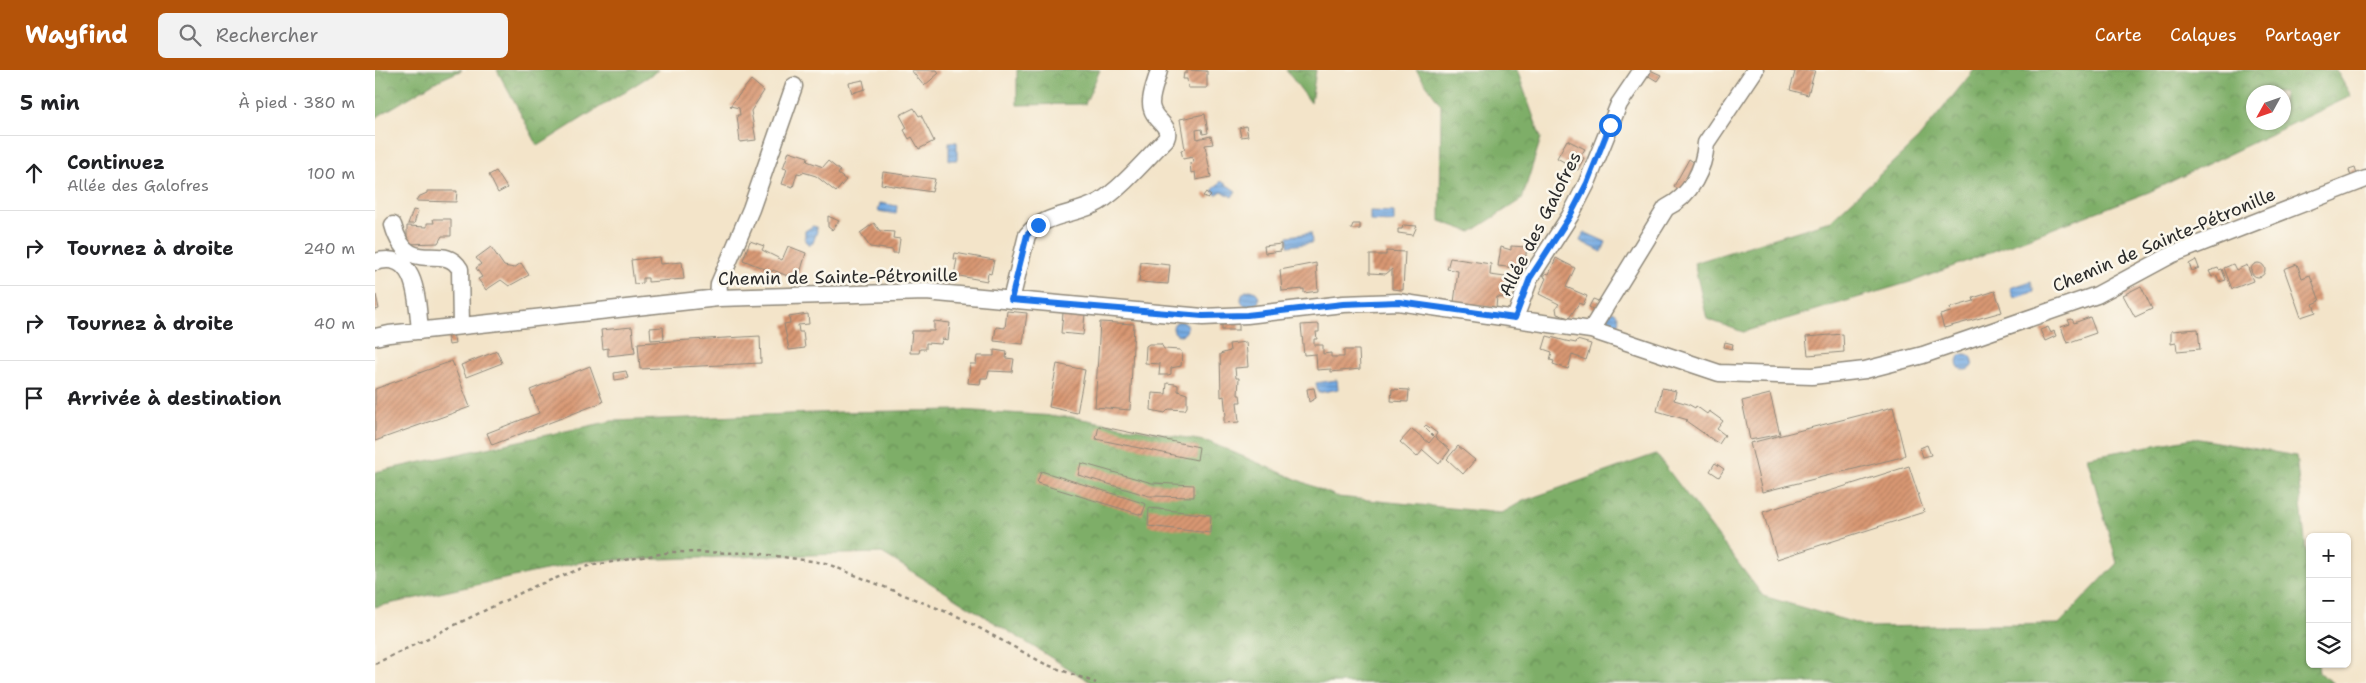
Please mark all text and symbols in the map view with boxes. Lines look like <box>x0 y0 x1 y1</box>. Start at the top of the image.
search box <box>158 13 508 58</box>
text: Wayfind <box>25 19 128 51</box>
icon: search <box>176 21 204 49</box>
text: Rechercher <box>216 23 318 48</box>
text: Carte <box>2095 23 2142 47</box>
text: Calques <box>2170 23 2237 47</box>
text: Partager <box>2265 23 2341 47</box>
north arrow <box>2246 85 2291 130</box>
text: 5 min <box>20 89 80 117</box>
text: À pied · 380 m <box>238 92 355 113</box>
route start <box>1599 114 1622 137</box>
street label: Allée des Galofres <box>1493 147 1587 301</box>
text: Continuez <box>67 150 165 175</box>
icon: ahead <box>20 159 48 187</box>
text: 100 m <box>307 163 355 184</box>
text: Allée des Galofres <box>67 175 209 196</box>
street label: Chemin de Sainte-Pétronille <box>2049 182 2279 298</box>
route end <box>1027 214 1050 237</box>
icon: right <box>20 234 48 262</box>
text: Tournez à droite <box>67 236 234 261</box>
text: 240 m <box>303 238 355 259</box>
street label: Chemin de Sainte-Pétronille <box>718 263 958 291</box>
icon: right <box>20 309 48 337</box>
text: Tournez à droite <box>67 311 234 336</box>
text: 40 m <box>313 313 355 334</box>
icon: arrive <box>20 384 48 412</box>
text: Arrivée à destination <box>67 386 281 411</box>
map controls <box>2306 533 2351 668</box>
button: + <box>2306 533 2351 578</box>
button: − <box>2306 578 2351 623</box>
button: layers <box>2306 623 2351 668</box>

